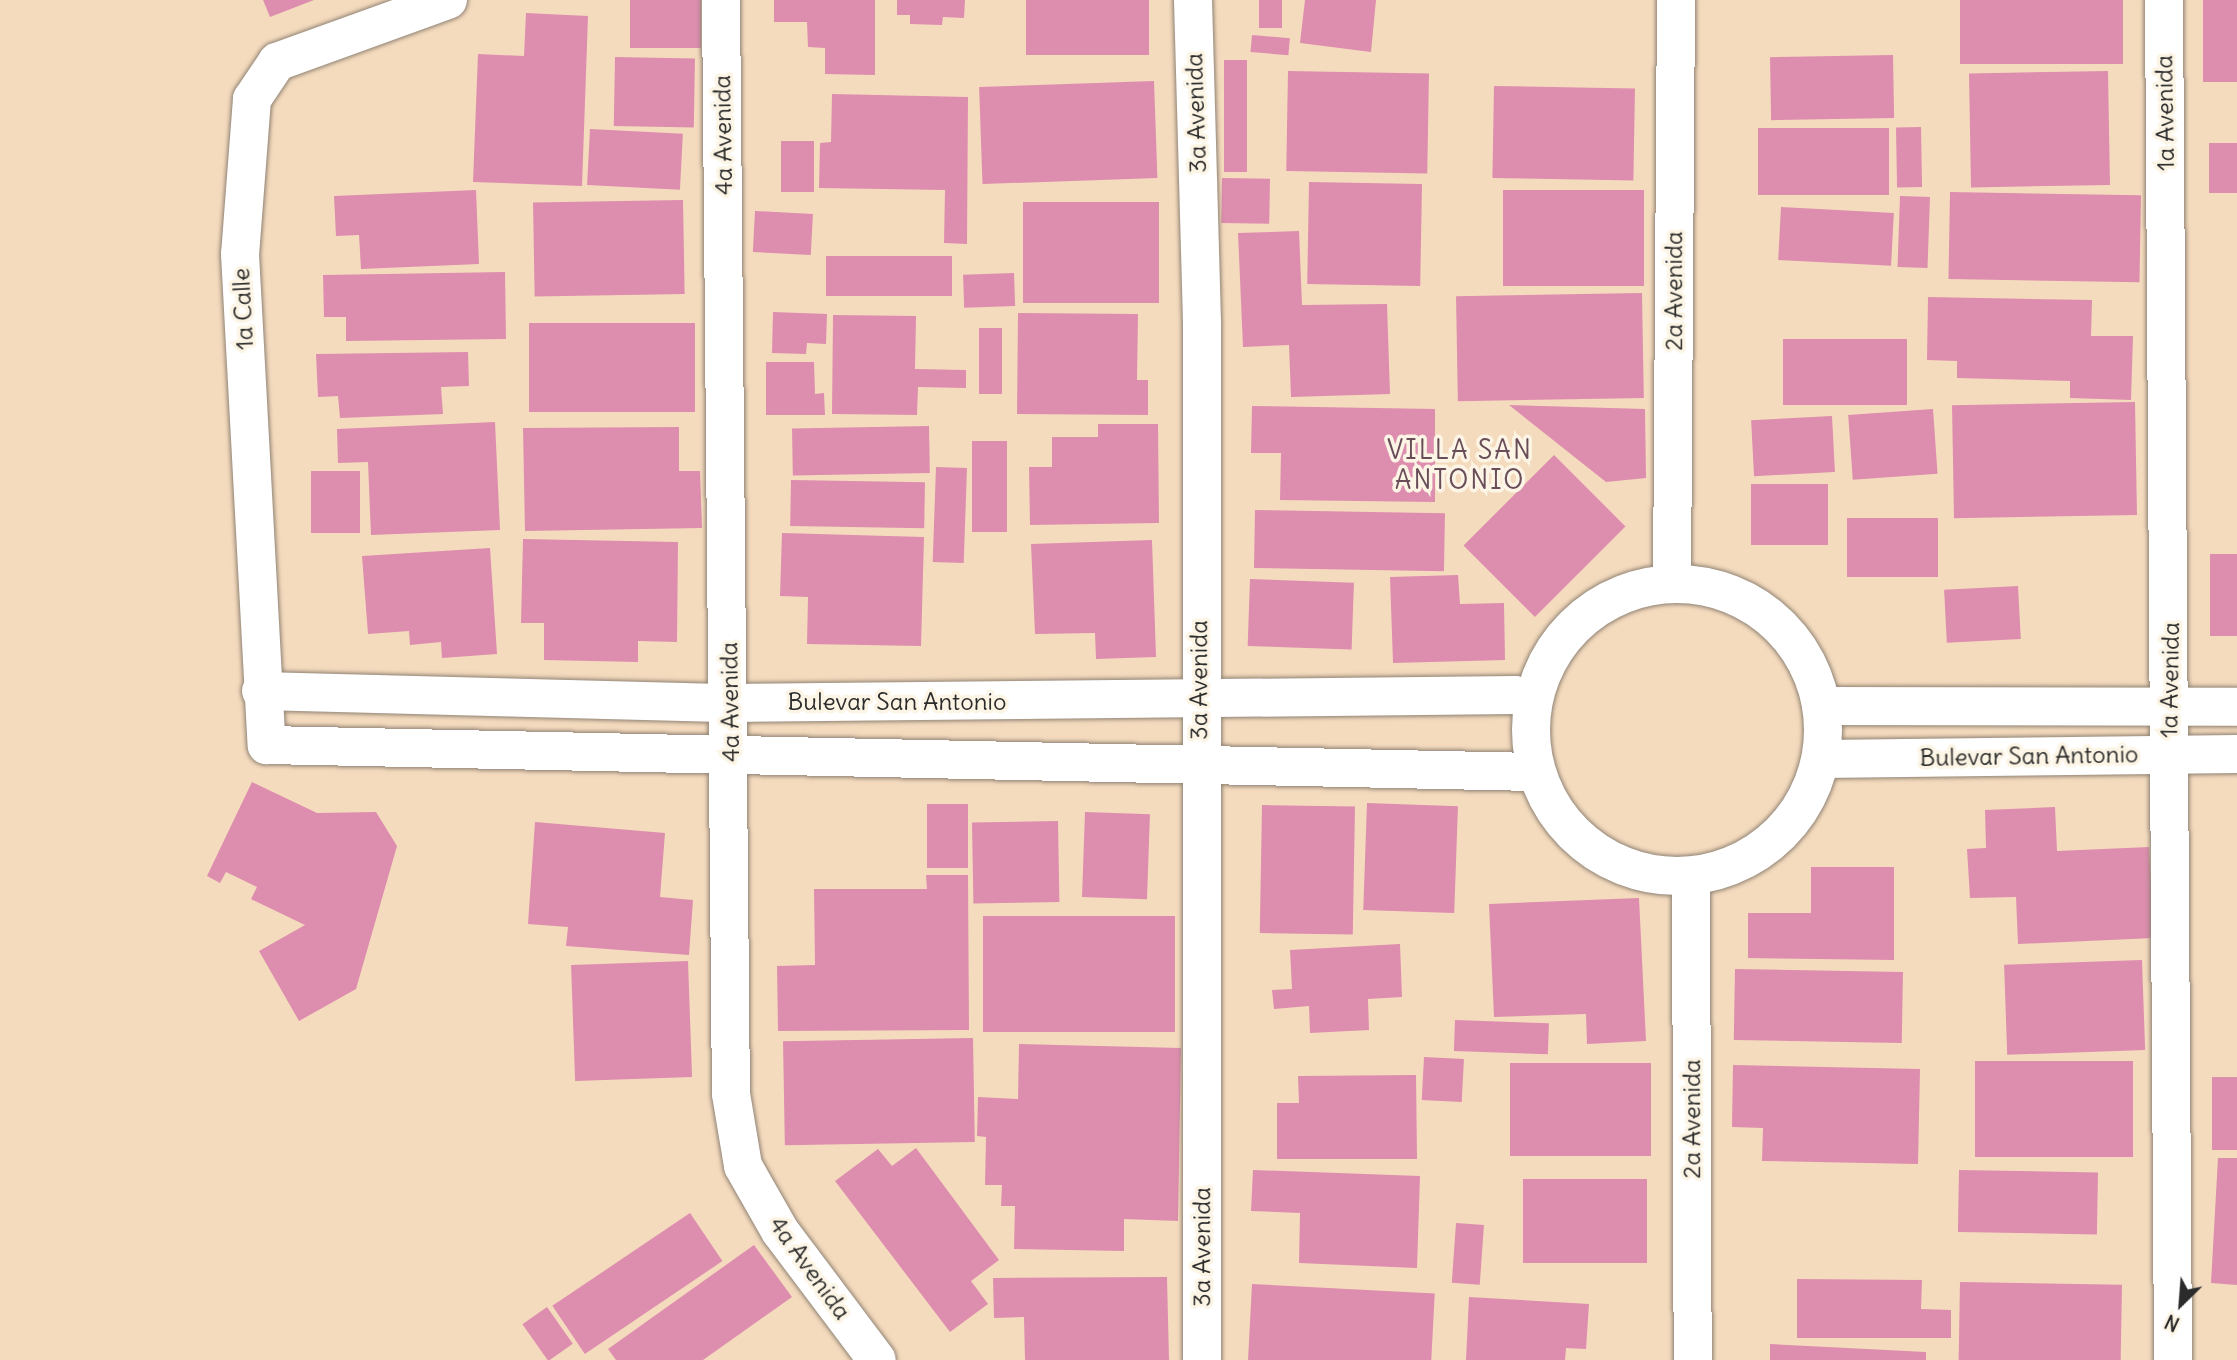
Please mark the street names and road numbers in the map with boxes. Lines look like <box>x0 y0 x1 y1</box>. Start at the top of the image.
street label: 3a Avenida <box>1180 53 1212 173</box>
street label: 1a Avenida <box>2150 55 2180 171</box>
street label: 4a Avenida <box>708 75 738 195</box>
street label: 2a Avenida <box>1660 231 1688 351</box>
street label: 1a Calle <box>226 267 260 351</box>
street label: 3a Avenida <box>1185 620 1213 740</box>
street label: 1a Avenida <box>2155 622 2185 738</box>
street label: 4a Avenida <box>715 642 745 762</box>
street label: Bulevar San Antonio <box>788 688 1006 716</box>
street label: Bulevar San Antonio <box>1919 740 2139 772</box>
street label: 2a Avenida <box>1678 1059 1706 1179</box>
street label: 3a Avenida <box>1188 1187 1216 1307</box>
street label: 4a Avenida <box>763 1211 857 1325</box>

